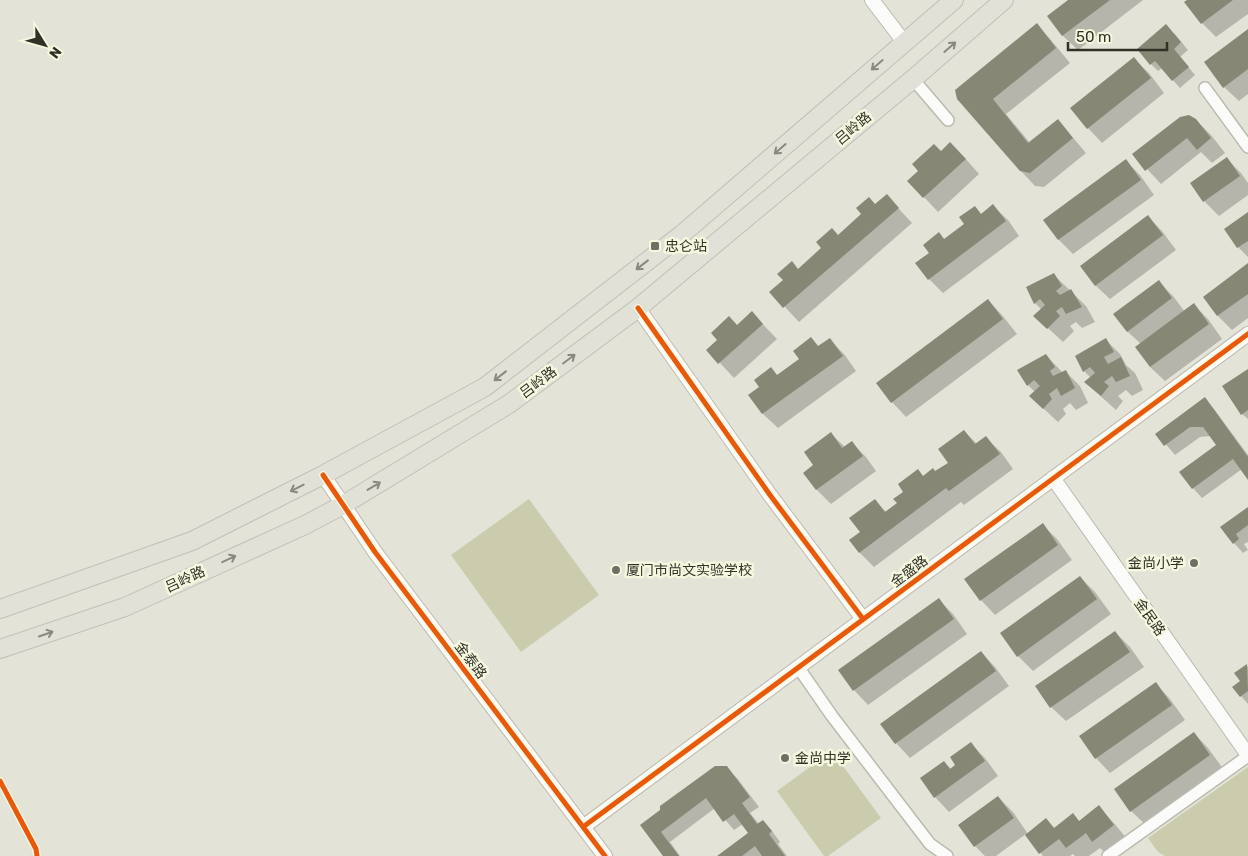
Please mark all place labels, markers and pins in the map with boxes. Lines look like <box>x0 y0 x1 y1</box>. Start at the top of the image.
place label: 忠仑站 <box>665 238 707 255</box>
marker: 忠仑站 <box>649 240 661 252</box>
place label: 金尚小学 <box>1128 555 1184 572</box>
marker: 金尚小学 <box>1188 557 1200 569</box>
place label: 厦门市尚文实验学校 <box>626 562 752 579</box>
marker: 厦门市尚文实验学校 <box>610 564 622 576</box>
place label: 金尚中学 <box>795 750 851 767</box>
marker: 金尚中学 <box>779 752 791 764</box>

